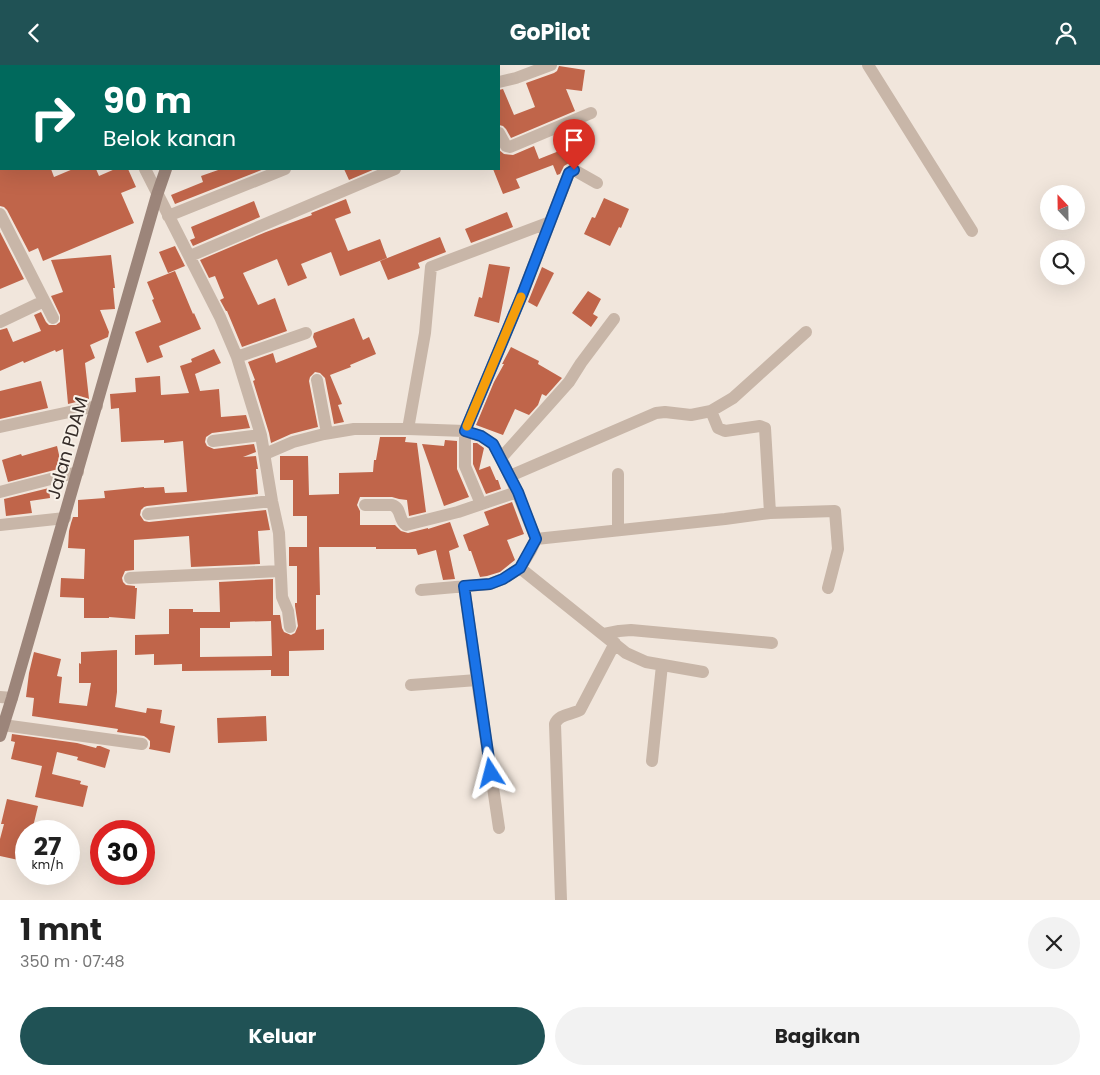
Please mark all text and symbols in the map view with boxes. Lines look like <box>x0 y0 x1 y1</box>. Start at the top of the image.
text: GoPilot <box>510 17 590 48</box>
icon: back <box>20 19 48 47</box>
icon: person <box>1052 19 1080 47</box>
text: 90 m <box>103 76 192 125</box>
icon: right <box>20 85 85 150</box>
pin <box>553 119 595 170</box>
text: Belok kanan <box>103 123 236 154</box>
icon: arrive <box>560 126 588 154</box>
north arrow <box>1040 185 1085 230</box>
map controls <box>1040 185 1085 285</box>
button: search <box>1040 240 1085 285</box>
street label: Jalan PDAM <box>40 394 94 502</box>
position arrow <box>464 746 516 798</box>
speed limit sign: 30 <box>90 820 155 885</box>
text: 27 <box>34 829 61 864</box>
text: km/h <box>32 856 63 873</box>
text: 1 mnt <box>20 908 102 951</box>
button: close <box>1028 917 1080 969</box>
text: 350 m · 07:48 <box>20 950 125 973</box>
button: Keluar <box>20 1007 545 1065</box>
button: Bagikan <box>555 1007 1080 1065</box>

